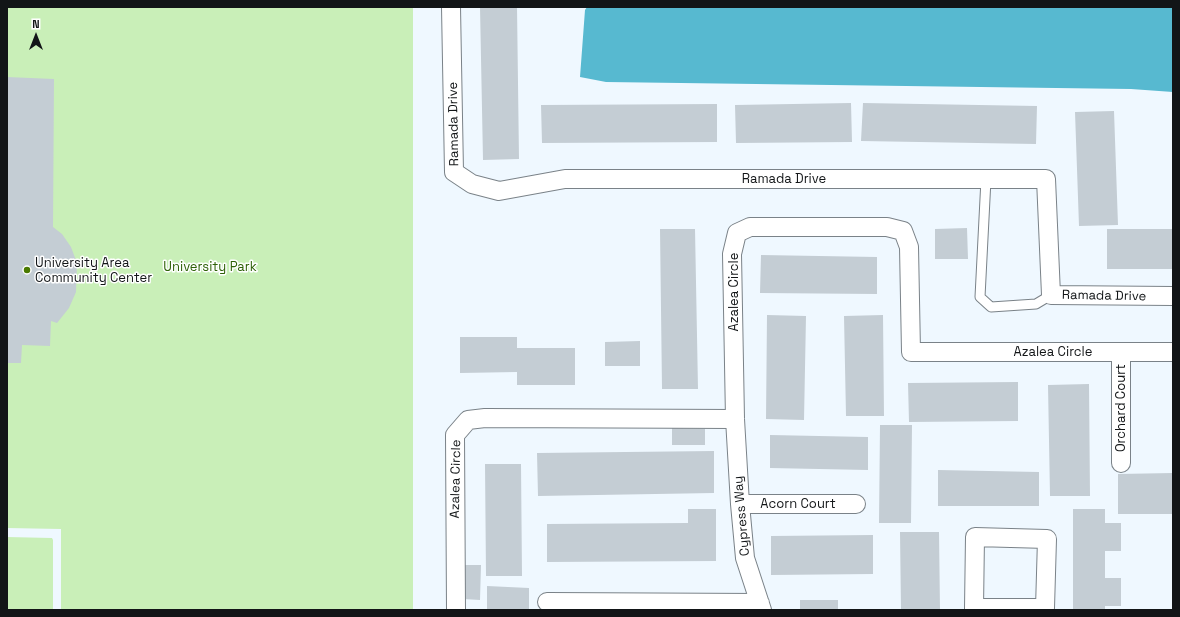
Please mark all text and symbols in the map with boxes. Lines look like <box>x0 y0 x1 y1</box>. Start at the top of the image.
north arrow <box>16 16 56 56</box>
text: N <box>32 17 40 31</box>
street label: Ramada Drive <box>445 82 463 166</box>
street label: Ramada Drive <box>742 171 826 187</box>
street label: Azalea Circle <box>726 253 742 331</box>
place label: University Area Community Center <box>35 255 152 286</box>
park label: University Park <box>163 259 257 275</box>
marker: University Area Community Center <box>22 265 32 275</box>
street label: Ramada Drive <box>1062 287 1146 305</box>
street label: Azalea Circle <box>1014 344 1092 360</box>
street label: Orchard Court <box>1113 364 1129 452</box>
street label: Azalea Circle <box>448 439 464 519</box>
street label: Cypress Way <box>731 475 753 557</box>
street label: Acorn Court <box>760 496 836 512</box>

